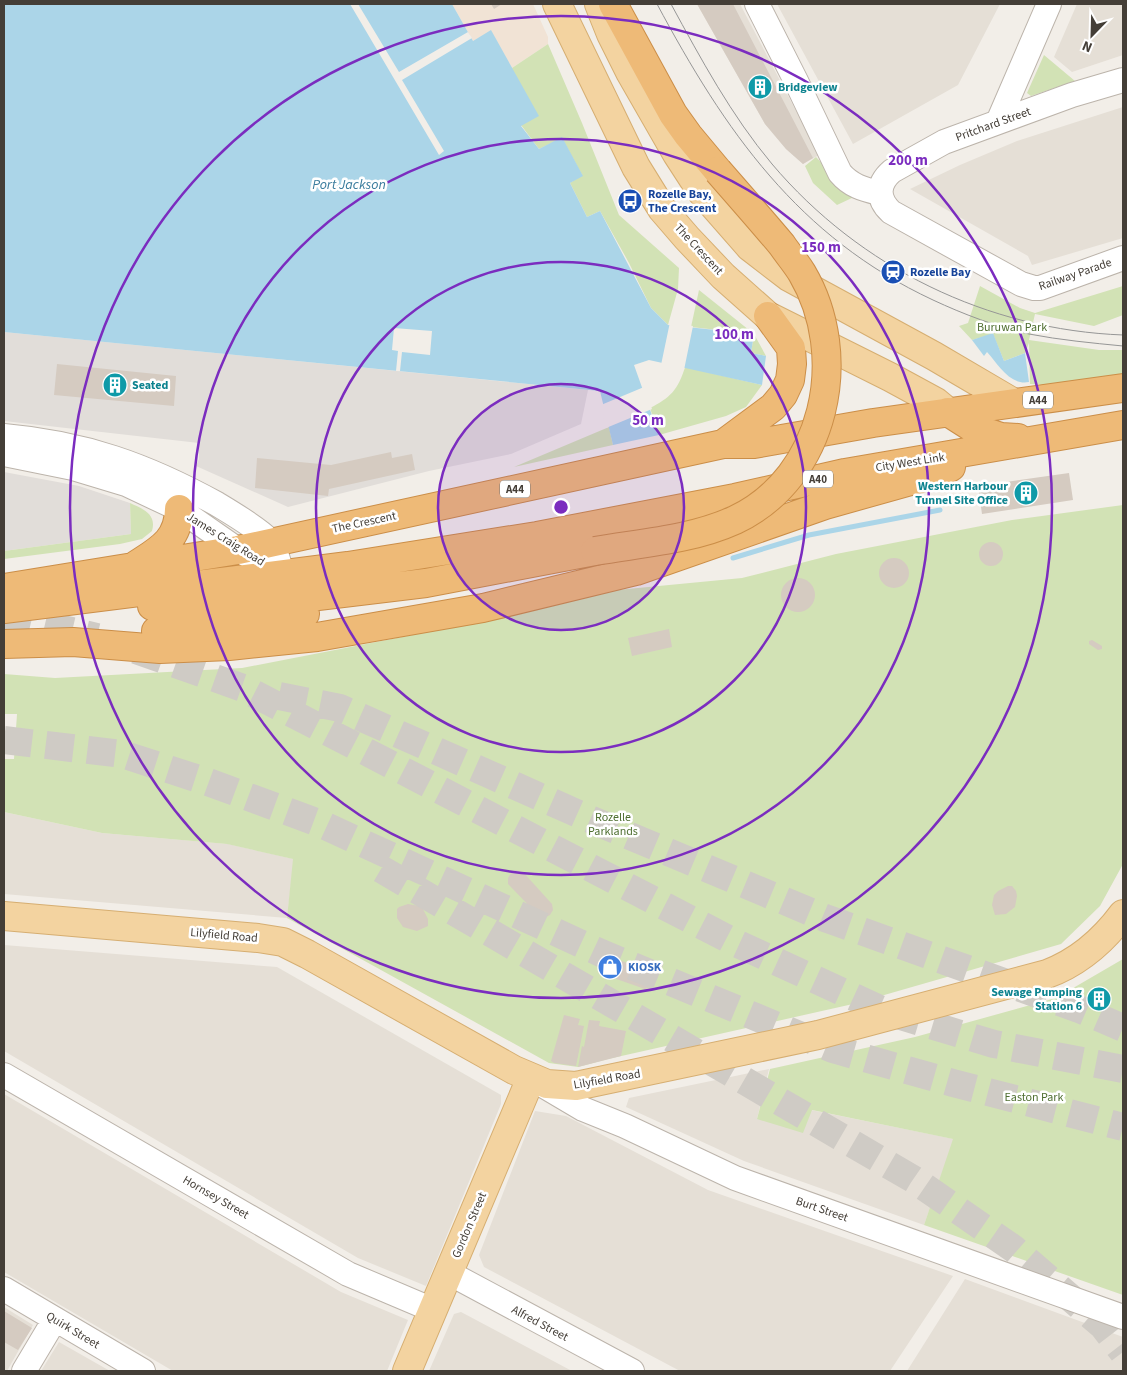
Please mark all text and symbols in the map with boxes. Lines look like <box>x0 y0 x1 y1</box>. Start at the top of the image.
north arrow <box>1067 10 1117 60</box>
text: N <box>1079 35 1096 57</box>
building icon: Bridgeview <box>747 74 773 100</box>
place label: Bridgeview <box>778 79 838 96</box>
street label: Pritchard Street <box>953 103 1033 146</box>
text: 200 m <box>888 150 928 171</box>
water label: Port Jackson <box>312 175 386 195</box>
place label: Rozelle Bay, The Crescent <box>648 186 717 217</box>
bus stop icon: Rozelle Bay, The Crescent <box>617 188 643 214</box>
street label: The Crescent <box>670 220 727 279</box>
text: 150 m <box>801 237 841 258</box>
street label: Railway Parade <box>1036 254 1114 295</box>
station icon: Rozelle Bay <box>880 259 906 285</box>
place label: Rozelle Bay <box>910 264 971 281</box>
park label: Buruwan Park <box>977 319 1047 336</box>
text: 100 m <box>714 324 754 345</box>
building icon: Seated <box>102 372 128 398</box>
place label: Seated <box>132 377 168 394</box>
road number: A44 <box>1023 392 1053 408</box>
text: 50 m <box>632 410 664 431</box>
street label: City West Link <box>874 449 946 476</box>
road number: A40 <box>803 470 833 488</box>
place label: Western Harbour Tunnel Site Office <box>915 478 1008 509</box>
road number: A44 <box>500 480 530 498</box>
building icon: Western Harbour Tunnel Site Office <box>1013 480 1039 506</box>
centre of rings <box>552 498 570 516</box>
street label: The Crescent <box>331 507 398 538</box>
street label: James Craig Road <box>183 509 268 570</box>
park label: Rozelle Parklands <box>588 809 638 840</box>
street label: Lilyfield Road <box>189 924 258 947</box>
shop icon: KIOSK <box>597 954 623 980</box>
place label: KIOSK <box>628 959 662 976</box>
place label: Sewage Pumping Station 6 <box>991 984 1083 1015</box>
building icon: Sewage Pumping Station 6 <box>1086 986 1112 1012</box>
street label: Lilyfield Road <box>572 1065 642 1094</box>
park label: Easton Park <box>1005 1089 1064 1106</box>
street label: Hornsey Street <box>179 1172 252 1223</box>
street label: Gordon Street <box>448 1190 491 1261</box>
street label: Burt Street <box>793 1193 850 1226</box>
street label: Alfred Street <box>508 1301 571 1346</box>
street label: Quirk Street <box>43 1308 103 1353</box>

